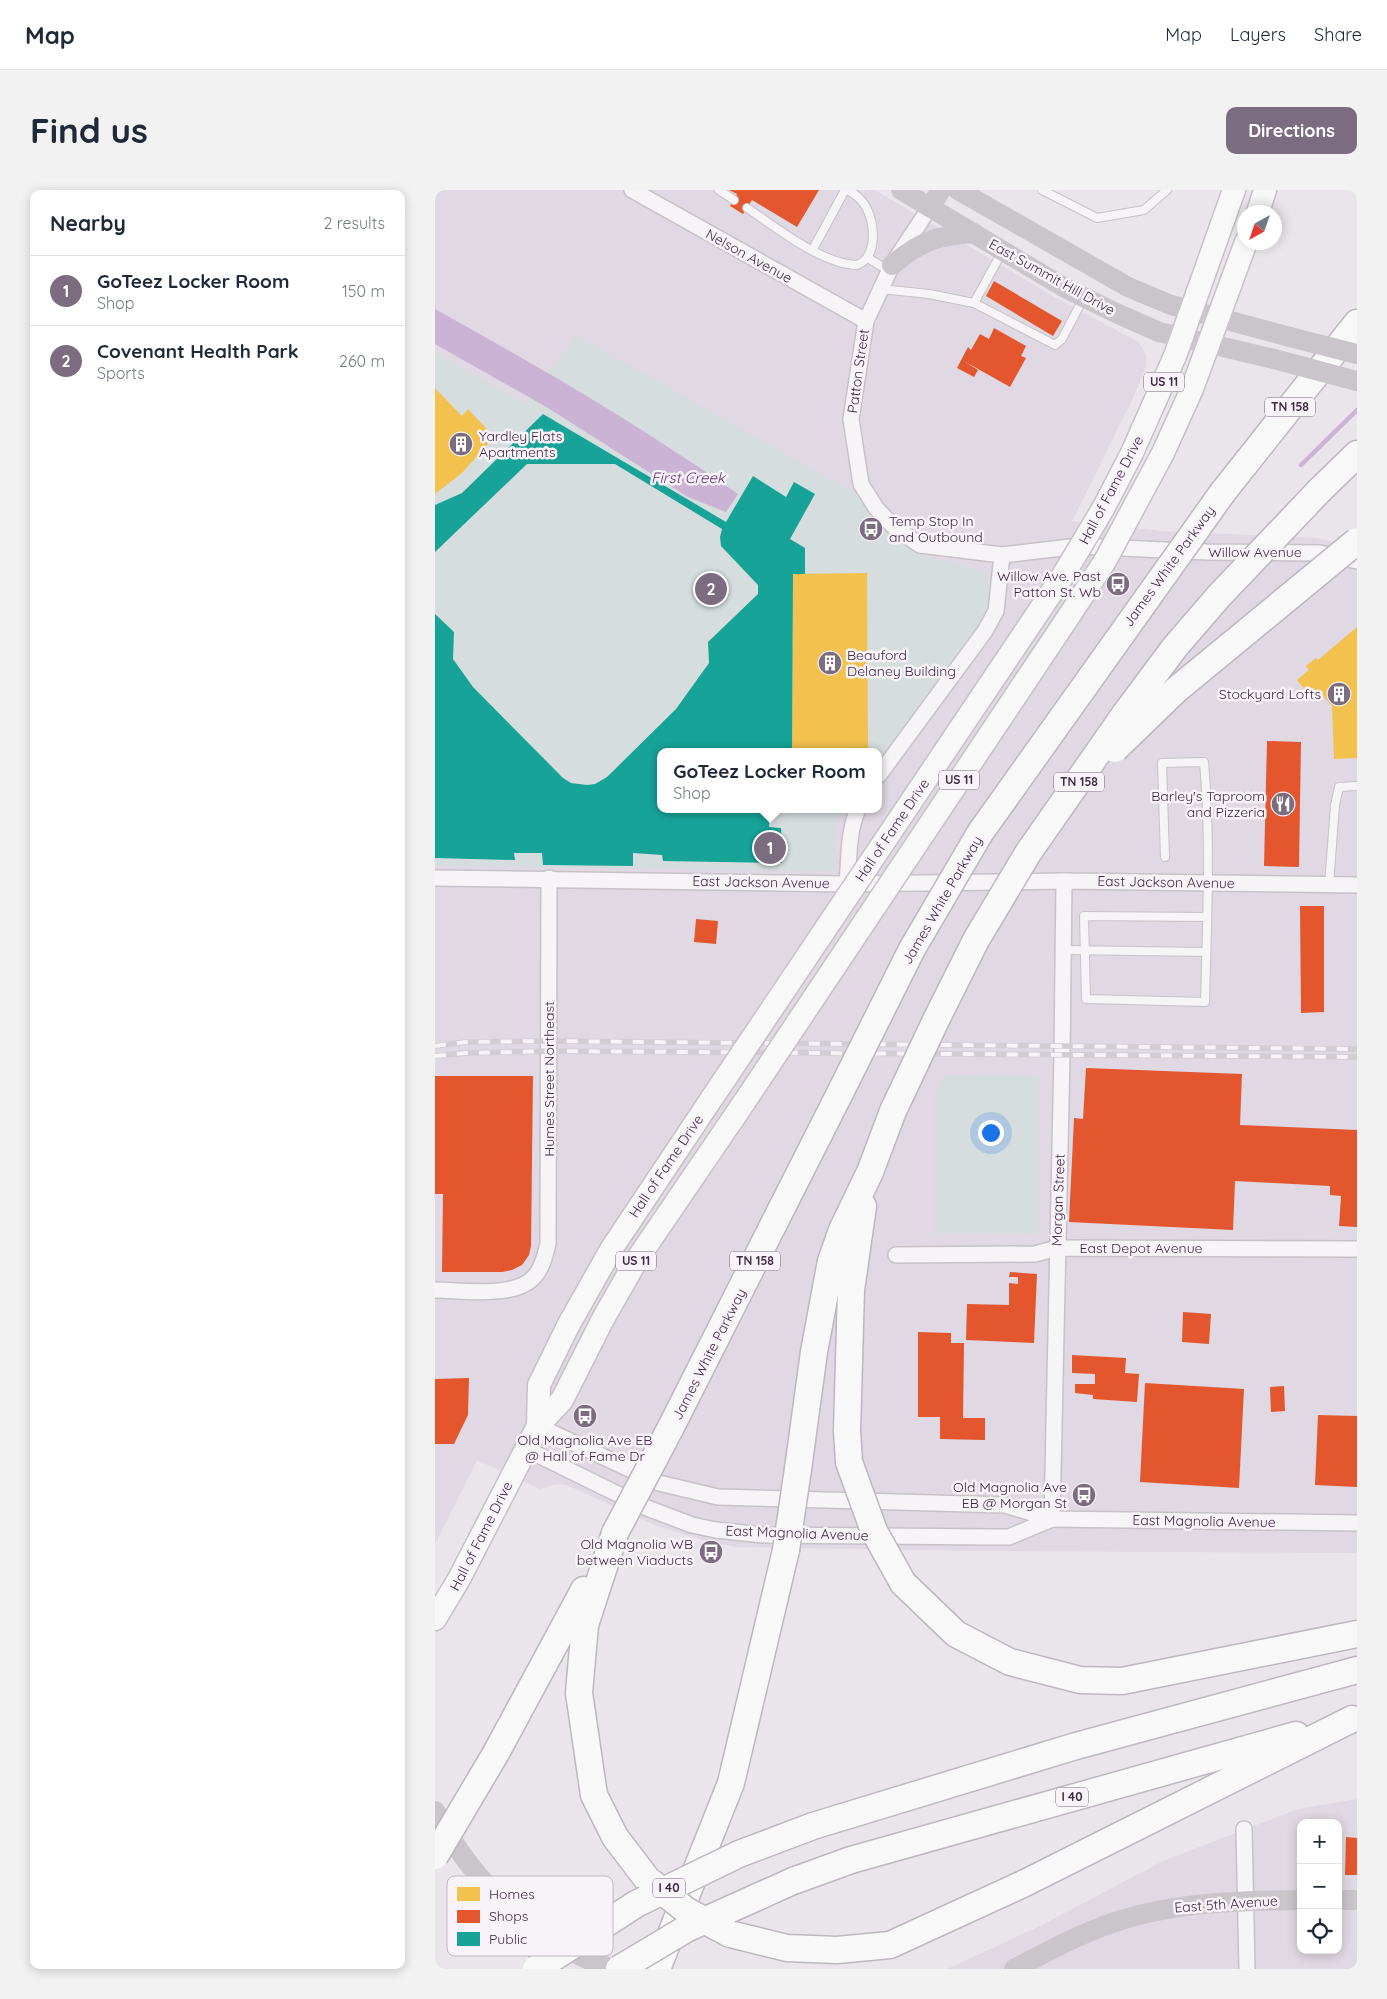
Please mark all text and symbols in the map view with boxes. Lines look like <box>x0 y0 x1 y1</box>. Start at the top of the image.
text: Map <box>25 20 75 50</box>
text: Map <box>1165 23 1202 46</box>
text: Layers <box>1230 23 1286 46</box>
text: Share <box>1314 23 1362 46</box>
button: Directions <box>1226 107 1357 154</box>
text: Find us <box>30 108 148 152</box>
north arrow <box>1237 205 1282 250</box>
text: Nearby <box>50 210 126 236</box>
text: 2 results <box>323 213 385 233</box>
street label: Nelson Avenue <box>703 225 795 287</box>
street label: East Summit Hill Drive <box>986 235 1118 319</box>
text: GoTeez Locker Room <box>97 269 290 293</box>
text: 1 <box>63 281 69 301</box>
text: 150 m <box>342 281 385 301</box>
text: Shop <box>97 293 134 313</box>
street label: Patton Street <box>843 328 873 414</box>
text: Covenant Health Park <box>97 339 299 363</box>
text: 2 <box>61 351 71 371</box>
text: 260 m <box>339 351 385 371</box>
text: Sports <box>97 363 145 383</box>
road number: US 11 <box>1144 372 1184 392</box>
road number: TN 158 <box>1265 398 1315 416</box>
place label: Yardley Flats Apartments <box>479 427 562 461</box>
building icon: Yardley Flats Apartments <box>448 431 474 457</box>
street label: Hall of Fame Drive <box>1075 433 1147 547</box>
water label: First Creek <box>651 468 727 487</box>
street label: James White Parkway <box>1119 502 1219 630</box>
place label: Temp Stop In and Outbound <box>889 512 983 546</box>
bus stop icon: Temp Stop In and Outbound <box>858 516 884 542</box>
street label: Willow Avenue <box>1208 543 1302 561</box>
place label: Willow Ave. Past Patton St. Wb <box>997 567 1101 601</box>
pin: 2 <box>695 570 727 608</box>
bus stop icon: Willow Ave. Past Patton St. Wb <box>1105 571 1131 597</box>
place label: Beauford Delaney Building <box>847 646 956 680</box>
building icon: Beauford Delaney Building <box>817 650 843 676</box>
building icon: Stockyard Lofts <box>1326 681 1352 707</box>
place label: Stockyard Lofts <box>1219 685 1321 703</box>
popup <box>657 748 882 813</box>
text: GoTeez Locker Room <box>673 759 866 783</box>
road number: US 11 <box>939 770 979 790</box>
road number: TN 158 <box>1054 772 1104 792</box>
street label: Hall of Fame Drive <box>851 775 933 885</box>
text: Shop <box>673 783 711 803</box>
place label: Barley's Taproom and Pizzeria <box>1151 787 1265 821</box>
restaurant icon: Barley's Taproom and Pizzeria <box>1270 791 1296 817</box>
pin: 1 <box>754 829 786 867</box>
street label: James White Parkway <box>898 833 986 967</box>
street label: East Jackson Avenue <box>692 872 830 892</box>
street label: East Jackson Avenue <box>1097 872 1235 892</box>
street label: Humes Street Northeast <box>540 1001 558 1157</box>
street label: Hall of Fame Drive <box>625 1111 707 1221</box>
your location <box>978 1120 1004 1146</box>
street label: Morgan Street <box>1047 1153 1069 1247</box>
street label: East Depot Avenue <box>1079 1239 1203 1257</box>
road number: US 11 <box>616 1252 656 1270</box>
road number: TN 158 <box>730 1252 780 1270</box>
street label: James White Parkway <box>668 1285 750 1423</box>
bus stop icon: Old Magnolia Ave EB @ Hall of Fame Dr <box>572 1403 598 1429</box>
place label: Old Magnolia Ave EB @ Hall of Fame Dr <box>518 1431 652 1465</box>
street label: Hall of Fame Drive <box>446 1478 516 1594</box>
place label: Old Magnolia Ave EB @ Morgan St <box>953 1478 1067 1512</box>
bus stop icon: Old Magnolia Ave EB @ Morgan St <box>1071 1482 1097 1508</box>
street label: East Magnolia Avenue <box>1132 1511 1276 1531</box>
street label: East Magnolia Avenue <box>725 1522 869 1544</box>
place label: Old Magnolia WB between Viaducts <box>577 1535 693 1569</box>
bus stop icon: Old Magnolia WB between Viaducts <box>698 1539 724 1565</box>
road number: I 40 <box>1056 1788 1088 1806</box>
map controls <box>1297 1819 1342 1954</box>
button: + <box>1297 1819 1342 1864</box>
button: − <box>1297 1864 1342 1909</box>
legend <box>447 1876 613 1956</box>
road number: I 40 <box>653 1879 685 1898</box>
text: Homes <box>489 1885 535 1903</box>
street label: East 5th Avenue <box>1174 1891 1278 1917</box>
text: Shops <box>489 1907 528 1925</box>
button: locate <box>1297 1909 1342 1954</box>
text: Public <box>489 1930 527 1948</box>

